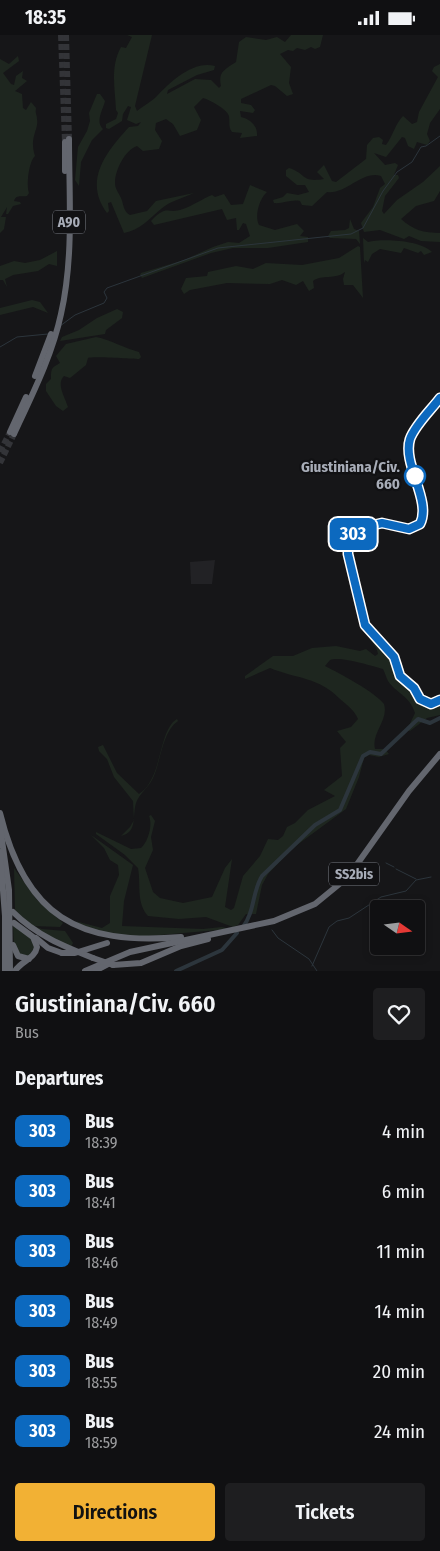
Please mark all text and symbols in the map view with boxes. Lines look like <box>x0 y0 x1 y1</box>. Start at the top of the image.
text: 18:35 <box>25 6 66 29</box>
road number: A90 <box>53 211 85 233</box>
place label: Giustiniana/Civ. 660 <box>301 458 401 493</box>
marker: Giustiniana/Civ. 660 <box>404 465 426 487</box>
line badge: 303 <box>324 518 382 550</box>
text: 303 <box>340 523 366 545</box>
road number: SS2bis <box>329 863 379 886</box>
north arrow <box>370 900 425 955</box>
map controls <box>370 900 425 955</box>
button: heart <box>373 988 425 1040</box>
text: Giustiniana/Civ. 660 <box>15 990 216 1018</box>
text: Bus <box>15 1023 39 1042</box>
text: Departures <box>15 1067 103 1090</box>
text: Bus <box>85 1110 114 1133</box>
text: 303 <box>29 1120 56 1142</box>
text: 4 min <box>382 1120 425 1143</box>
text: 18:39 <box>85 1133 118 1152</box>
text: Bus <box>85 1170 114 1193</box>
text: 303 <box>29 1180 56 1202</box>
text: 6 min <box>382 1180 425 1203</box>
text: 18:41 <box>85 1193 116 1212</box>
text: Bus <box>85 1230 114 1253</box>
text: 303 <box>29 1240 56 1262</box>
text: 11 min <box>377 1240 425 1263</box>
text: 18:46 <box>85 1253 118 1272</box>
text: Bus <box>85 1290 114 1313</box>
text: 303 <box>29 1300 56 1322</box>
text: 14 min <box>375 1300 425 1323</box>
text: 18:49 <box>85 1313 118 1332</box>
text: Bus <box>85 1350 114 1373</box>
text: 303 <box>29 1360 56 1382</box>
text: 20 min <box>373 1360 425 1383</box>
text: 18:55 <box>85 1373 117 1392</box>
text: Bus <box>85 1410 114 1433</box>
text: 303 <box>29 1420 56 1442</box>
text: 24 min <box>374 1420 425 1443</box>
text: 18:59 <box>85 1433 118 1452</box>
button: Directions <box>15 1483 215 1541</box>
button: Tickets <box>225 1483 425 1541</box>

